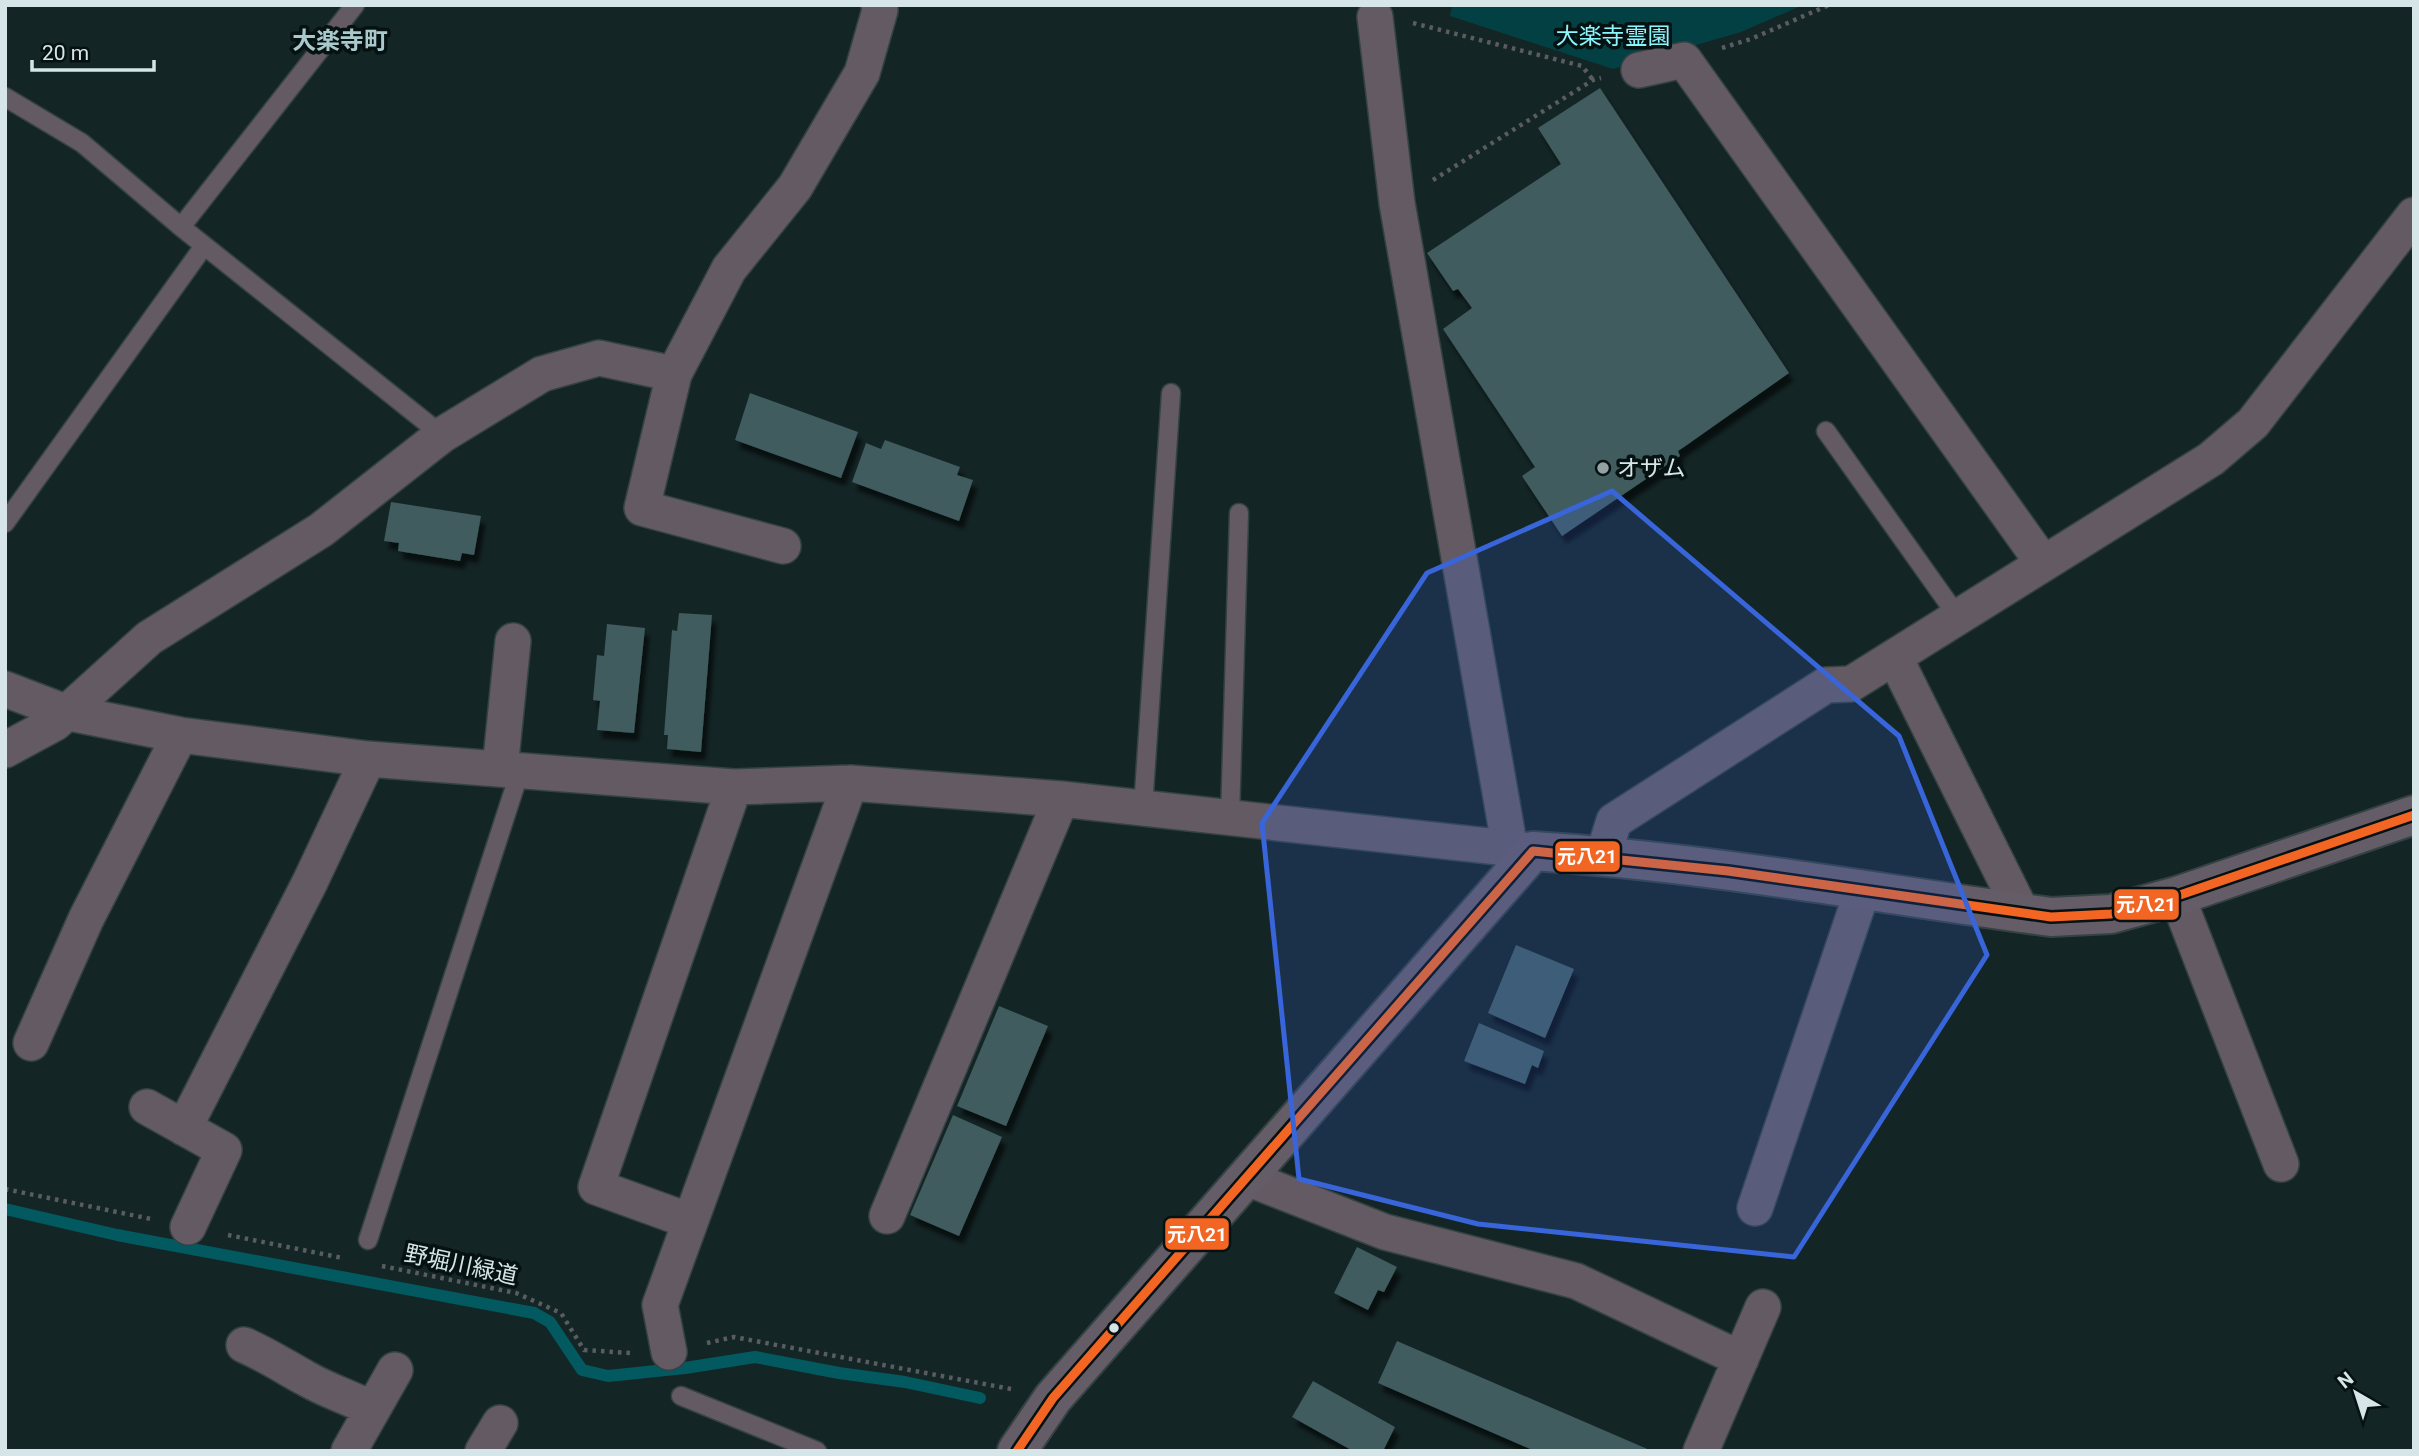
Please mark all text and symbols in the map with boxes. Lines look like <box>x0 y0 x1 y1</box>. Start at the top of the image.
park label: 大楽寺霊園 <box>1556 23 1671 50</box>
district label: 大楽寺町 <box>292 27 388 55</box>
scale bar <box>32 28 154 72</box>
text: 20 m <box>42 41 89 65</box>
place label: オザム <box>1617 455 1686 482</box>
marker: オザム <box>1595 460 1611 476</box>
line badge: 元八21 <box>1554 840 1621 873</box>
text: 元八21 <box>1557 845 1617 868</box>
line badge: 元八21 <box>2113 888 2180 921</box>
text: 元八21 <box>2116 893 2176 916</box>
line badge: 元八21 <box>1164 1217 1230 1251</box>
text: 元八21 <box>1167 1223 1227 1246</box>
street label: 野堀川緑道 <box>402 1240 520 1290</box>
unlabelled marker <box>1107 1321 1121 1335</box>
north arrow <box>2321 1358 2391 1428</box>
text: N <box>2333 1367 2358 1393</box>

